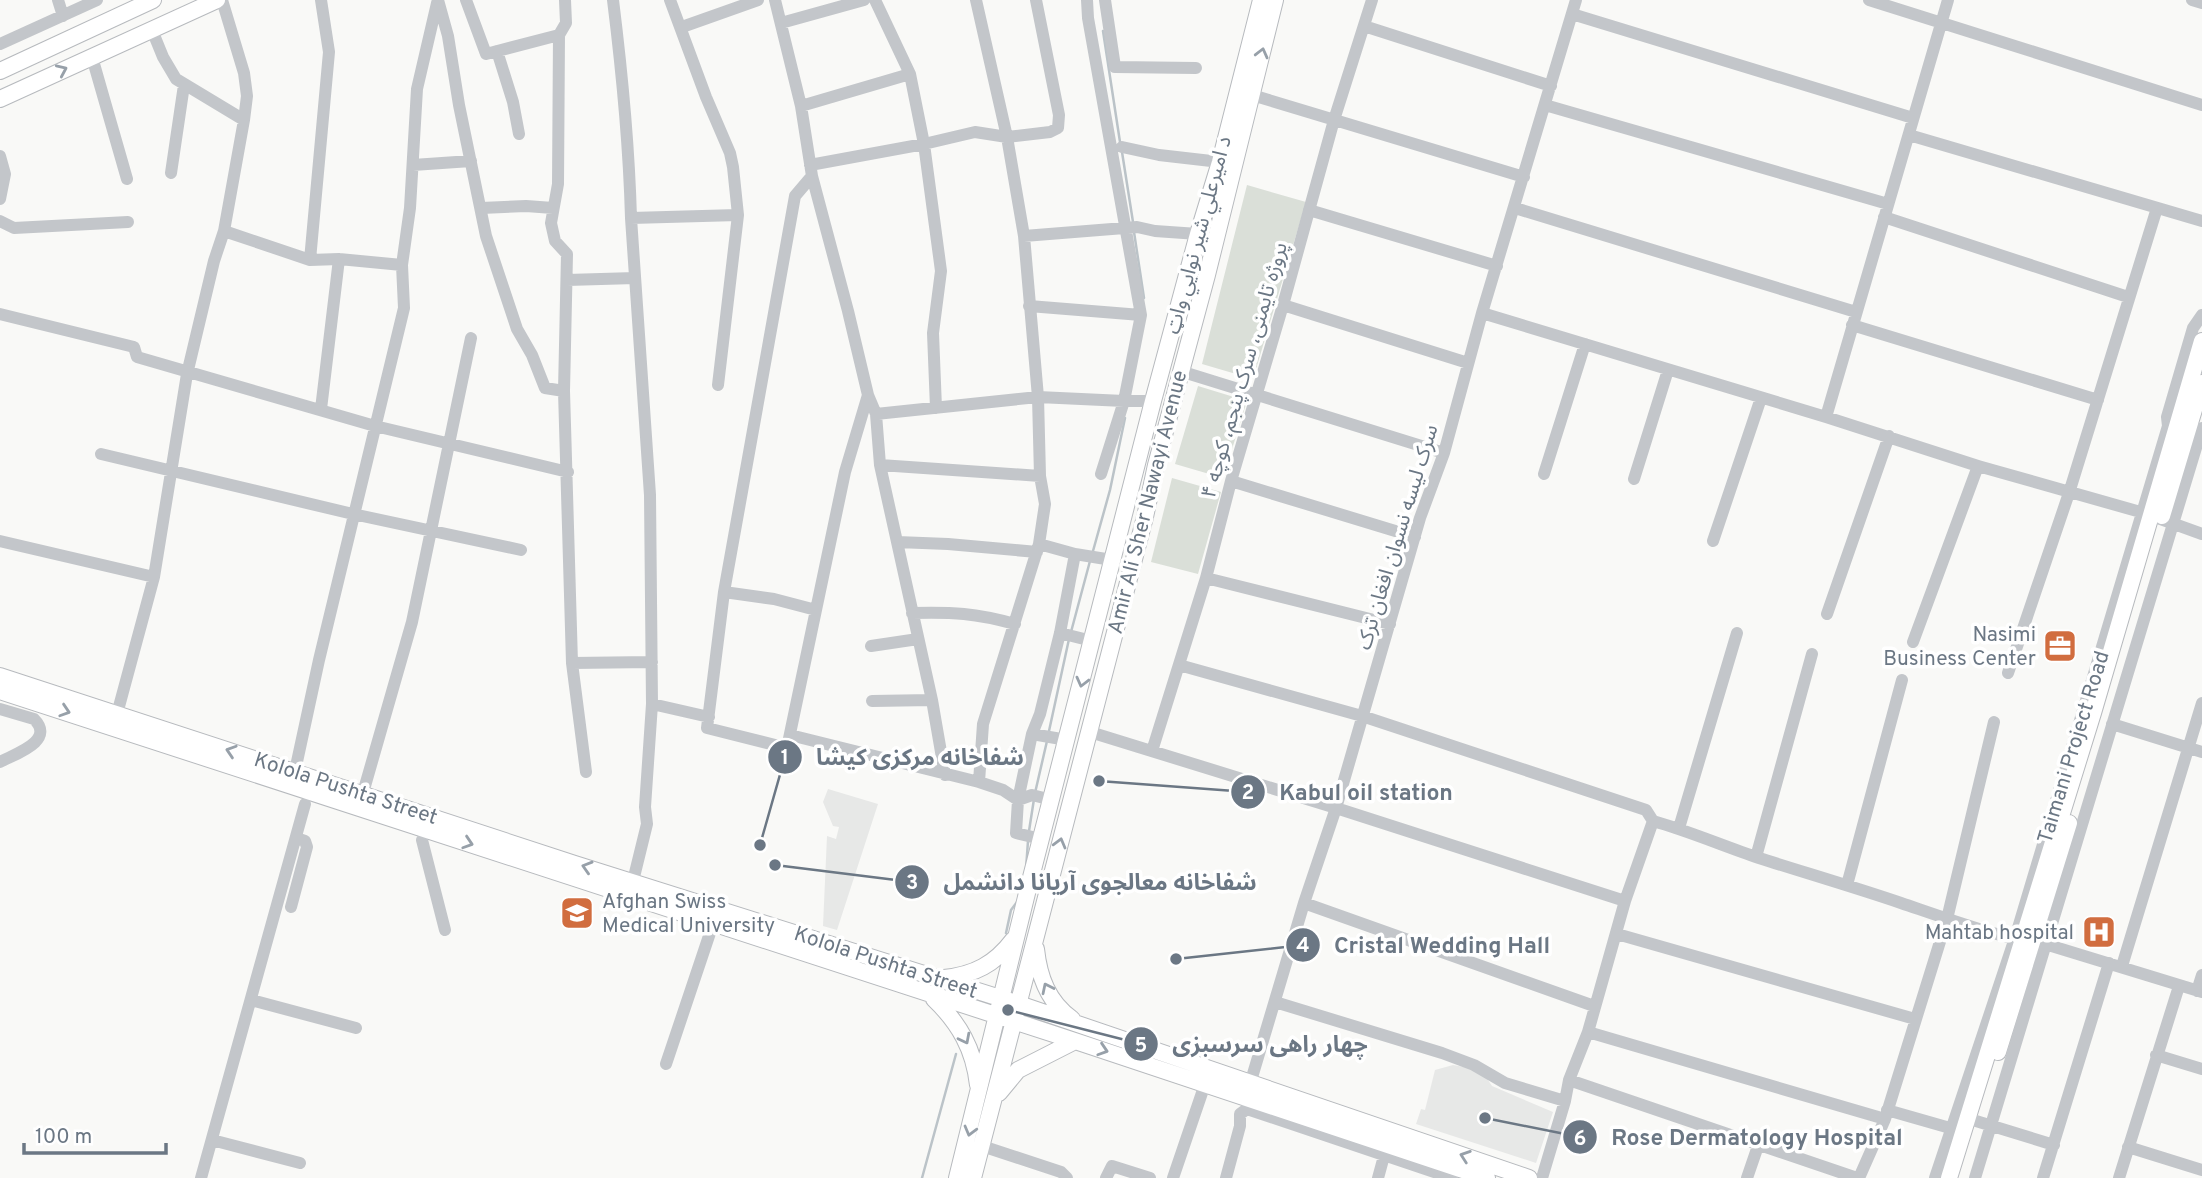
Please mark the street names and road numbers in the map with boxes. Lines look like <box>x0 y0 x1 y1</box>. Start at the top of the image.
street label: د امیرعلي شیر نوايي واټ <box>1160 133 1240 338</box>
street label: پروژه تایمنی، سرک پنجم، کوچه ۴ <box>1196 239 1295 502</box>
street label: Amir Ali Sher Nawayi Avenue <box>1103 368 1194 637</box>
street label: سرک لیسه نسوان افغان‌ ترک <box>1351 421 1446 653</box>
street label: Taimani Project Road <box>2032 648 2117 847</box>
street label: Kolola Pushta Street <box>250 747 441 832</box>
street label: Kolola Pushta Street <box>790 921 981 1006</box>

